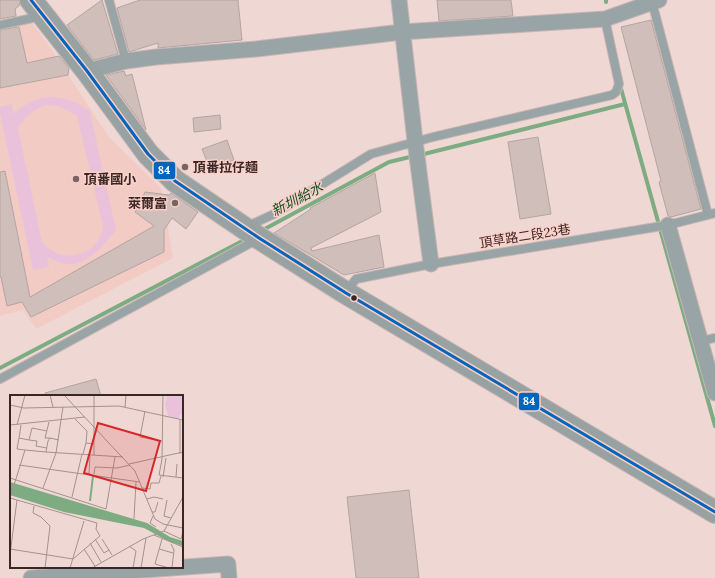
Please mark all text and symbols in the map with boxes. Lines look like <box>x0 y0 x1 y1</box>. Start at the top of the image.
place label: 頂番拉仔麵 <box>193 159 258 176</box>
line badge: 84 <box>153 161 176 180</box>
marker: 頂番拉仔麵 <box>180 162 190 172</box>
text: 84 <box>158 163 170 177</box>
place label: 頂番國小 <box>84 171 137 188</box>
marker: 頂番國小 <box>71 174 81 184</box>
water label: 新圳給水 <box>268 177 327 220</box>
place label: 萊爾富 <box>128 195 167 212</box>
marker: 萊爾富 <box>170 198 180 208</box>
street label: 頂草路二段23巷 <box>478 220 572 252</box>
unlabelled marker <box>349 293 359 303</box>
line badge: 84 <box>518 392 540 411</box>
text: 84 <box>523 394 535 408</box>
inset map <box>10 395 183 568</box>

